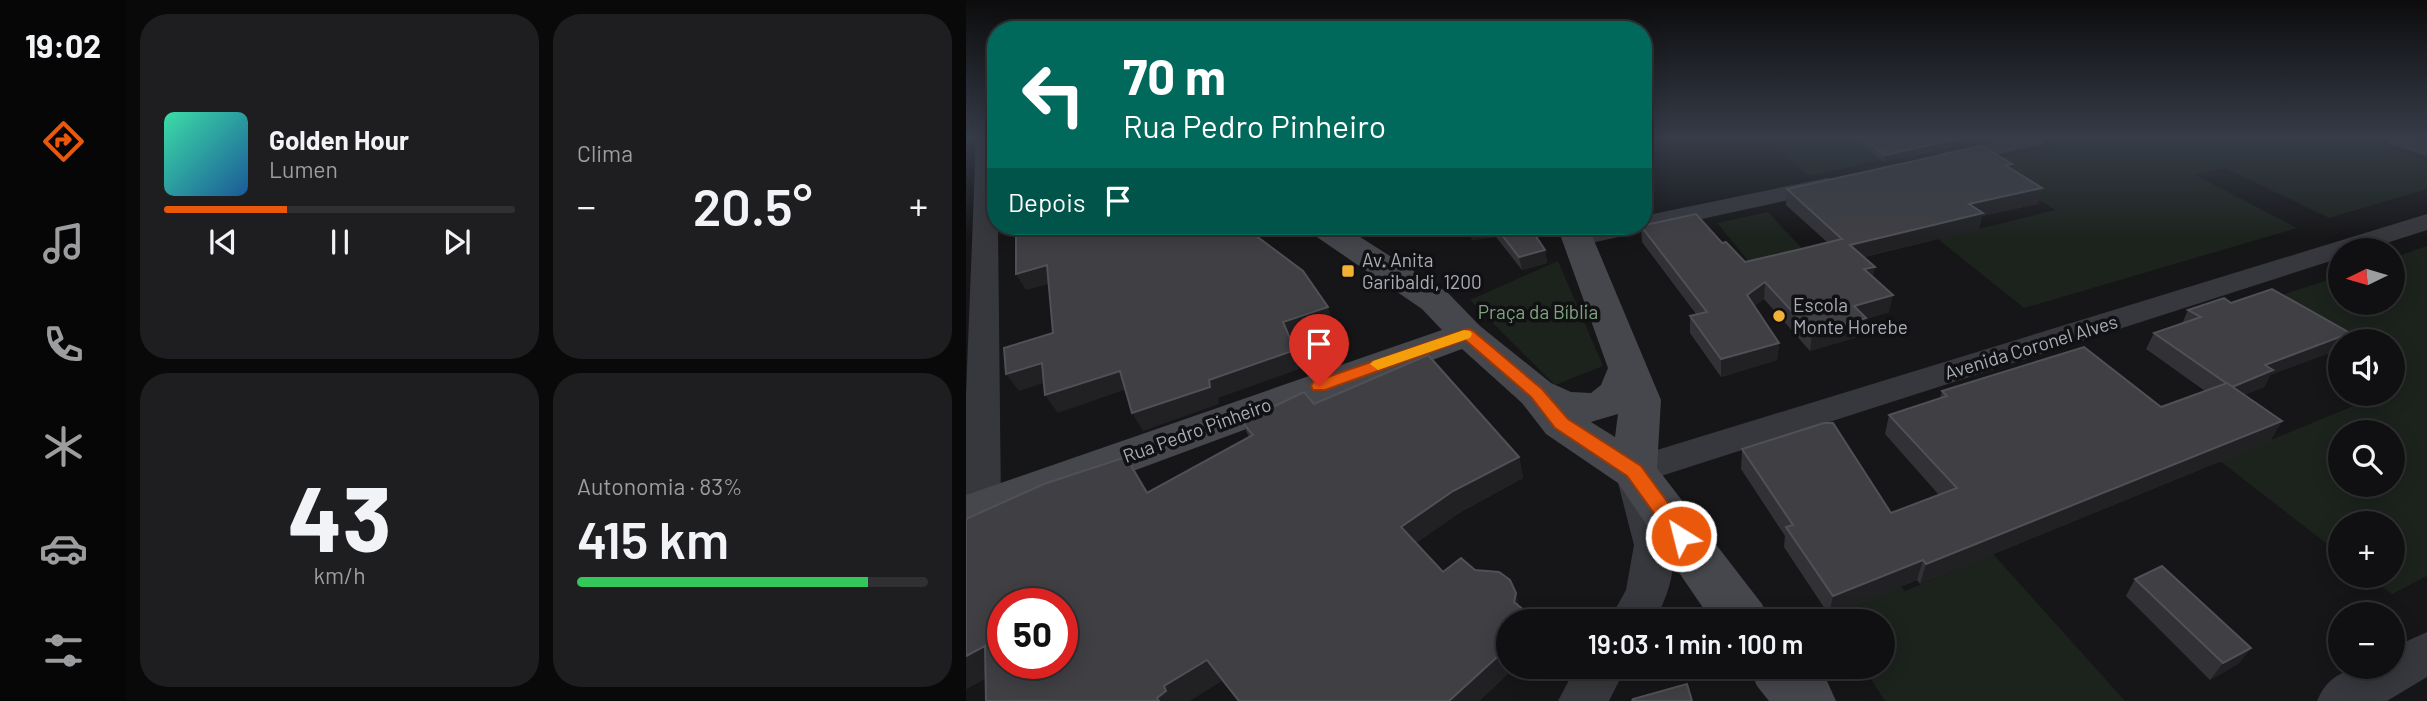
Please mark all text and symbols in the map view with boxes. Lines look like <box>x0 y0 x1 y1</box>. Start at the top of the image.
text: 19:02 <box>25 26 101 64</box>
text: 70 m <box>1123 46 1226 105</box>
icon: left <box>1008 49 1099 140</box>
text: Rua Pedro Pinheiro <box>1123 106 1386 144</box>
icon: directions <box>39 117 88 166</box>
text: Golden Hour <box>269 124 409 155</box>
text: Clima <box>577 139 633 167</box>
text: Lumen <box>269 155 338 183</box>
text: 20.5° <box>693 174 812 236</box>
text: − <box>577 182 596 228</box>
text: + <box>909 182 928 228</box>
icon: arrive <box>1099 182 1137 220</box>
text: Depois <box>1008 186 1085 217</box>
icon: music <box>39 219 88 268</box>
icon: previous <box>204 223 242 261</box>
icon: pause <box>321 223 359 261</box>
icon: next <box>438 223 476 261</box>
north arrow <box>2328 238 2404 315</box>
map controls <box>2328 238 2405 679</box>
place label: Av. Anita Garibaldi, 1200 <box>1362 248 1482 293</box>
marker: Av. Anita Garibaldi, 1200 <box>1340 263 1356 279</box>
place label: Escola Monte Horebe <box>1793 293 1908 338</box>
park label: Praça da Bíblia <box>1478 300 1598 323</box>
marker: Escola Monte Horebe <box>1771 308 1787 324</box>
street label: Avenida Coronel Alves <box>1941 309 2120 384</box>
pin <box>1289 314 1349 386</box>
icon: phone <box>39 320 88 369</box>
icon: arrive <box>1300 325 1338 363</box>
button: sound <box>2328 329 2405 406</box>
street label: Rua Pedro Pinheiro <box>1119 392 1274 467</box>
button: search <box>2328 420 2405 497</box>
icon: climate <box>39 422 88 471</box>
text: 43 <box>287 461 392 570</box>
text: Autonomia · 83% <box>577 472 743 500</box>
position arrow <box>1644 499 1718 573</box>
text: 415 km <box>577 507 729 569</box>
button: + <box>2328 511 2405 588</box>
icon: car <box>39 524 88 573</box>
text: km/h <box>313 561 366 589</box>
speed limit sign: 50 <box>987 588 1078 679</box>
button: − <box>2328 602 2405 679</box>
icon: filters <box>39 626 88 675</box>
text: 19:03 · 1 min · 100 m <box>1588 628 1803 659</box>

